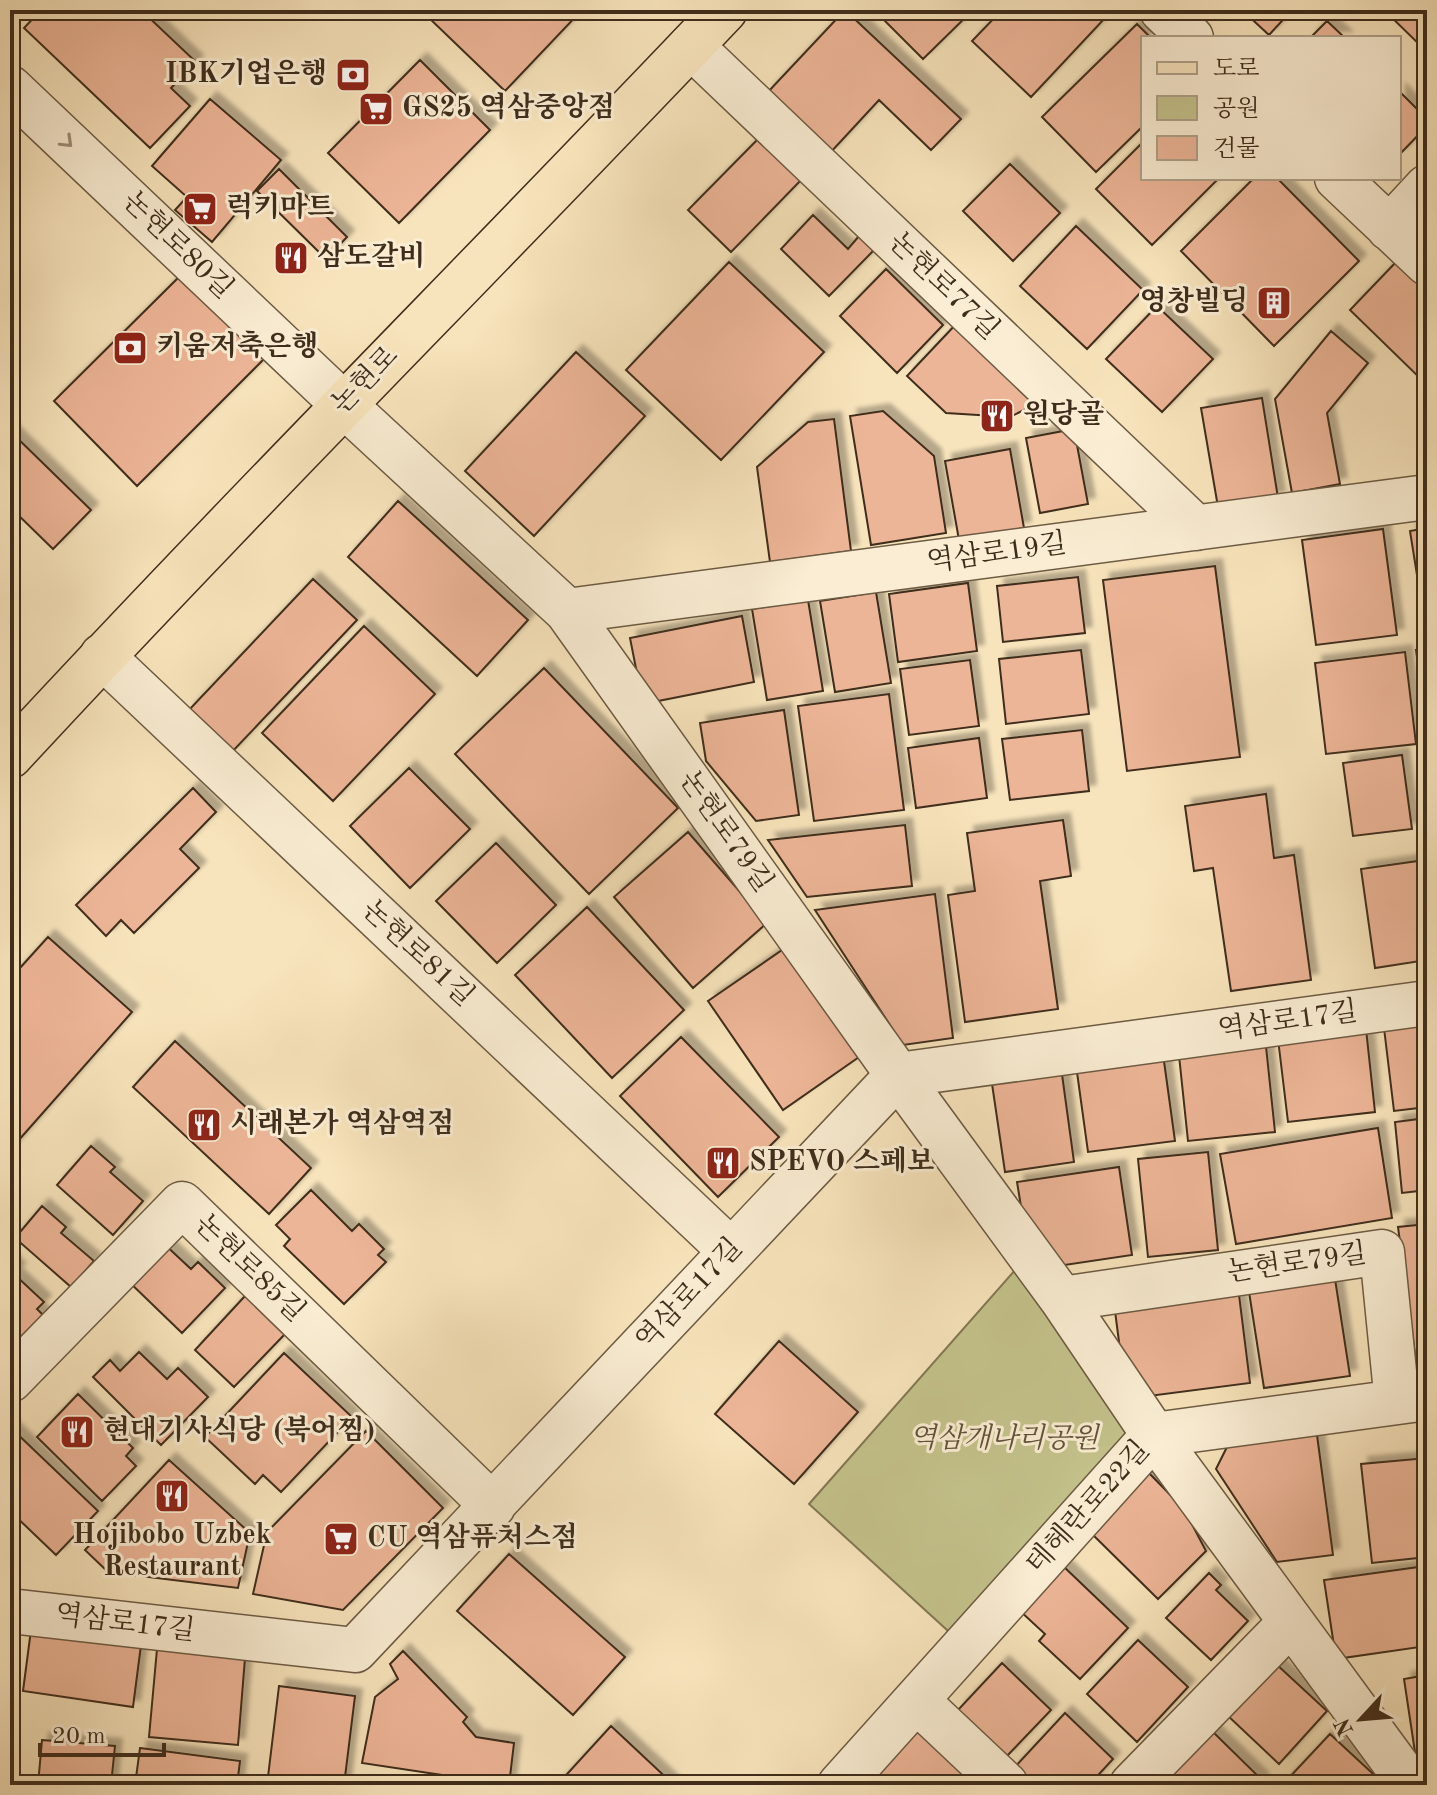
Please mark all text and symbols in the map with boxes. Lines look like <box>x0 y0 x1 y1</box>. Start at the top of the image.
legend <box>1141 36 1401 180</box>
bank icon: IBK기업은행 <box>334 56 372 94</box>
place label: IBK기업은행 <box>165 57 327 89</box>
text: 도로 <box>1213 57 1259 82</box>
supermarket icon: GS25 역삼중앙점 <box>357 90 395 128</box>
place label: GS25 역삼중앙점 <box>402 91 615 123</box>
text: 공원 <box>1213 96 1259 122</box>
one-way arrow <box>57 132 72 146</box>
text: 건물 <box>1213 136 1259 162</box>
street label: 논현로80길 <box>117 186 239 305</box>
supermarket icon: 럭키마트 <box>181 190 219 228</box>
place label: 럭키마트 <box>226 191 334 223</box>
street label: 논현로77길 <box>883 227 1005 346</box>
restaurant icon: 삼도갈비 <box>272 239 310 277</box>
place label: 삼도갈비 <box>317 240 425 272</box>
building icon: 영창빌딩 <box>1255 284 1293 322</box>
place label: 영창빌딩 <box>1140 285 1248 317</box>
bank icon: 키움저축은행 <box>111 329 149 367</box>
place label: 키움저축은행 <box>156 330 318 362</box>
street label: 논현로 <box>326 341 404 420</box>
restaurant icon: 원당골 <box>978 397 1016 435</box>
place label: 원당골 <box>1023 398 1104 430</box>
street label: 역삼로19길 <box>925 528 1069 578</box>
street label: 논현로79길 <box>673 765 778 898</box>
street label: 논현로81길 <box>356 894 479 1012</box>
street label: 역삼로17길 <box>1216 996 1360 1046</box>
restaurant icon: 시래본가 역삼역점 <box>185 1106 223 1144</box>
place label: 시래본가 역삼역점 <box>230 1107 454 1139</box>
restaurant icon: SPEVO 스페보 <box>704 1144 742 1182</box>
place label: SPEVO 스페보 <box>749 1145 934 1177</box>
street label: 논현로85길 <box>189 1209 311 1328</box>
street label: 역삼로17길 <box>630 1233 748 1356</box>
street label: 논현로79길 <box>1225 1238 1369 1288</box>
restaurant icon: 현대기사식당 (북어찜) <box>58 1413 96 1451</box>
place label: 현대기사식당 (북어찜) <box>103 1414 375 1446</box>
park label: 역삼개나리공원 <box>909 1423 1101 1454</box>
street label: 테헤란로22길 <box>1021 1435 1156 1580</box>
restaurant icon: Hojibobo Uzbek Restaurant <box>153 1477 191 1515</box>
supermarket icon: CU 역삼퓨처스점 <box>322 1520 360 1558</box>
place label: CU 역삼퓨처스점 <box>367 1521 578 1553</box>
place label: Hojibobo Uzbek Restaurant <box>73 1522 272 1582</box>
street label: 역삼로17길 <box>53 1600 197 1646</box>
north arrow <box>1321 1679 1401 1759</box>
scale bar <box>40 1707 164 1757</box>
text: N <box>1331 1714 1358 1739</box>
text: 20 m <box>52 1725 106 1749</box>

